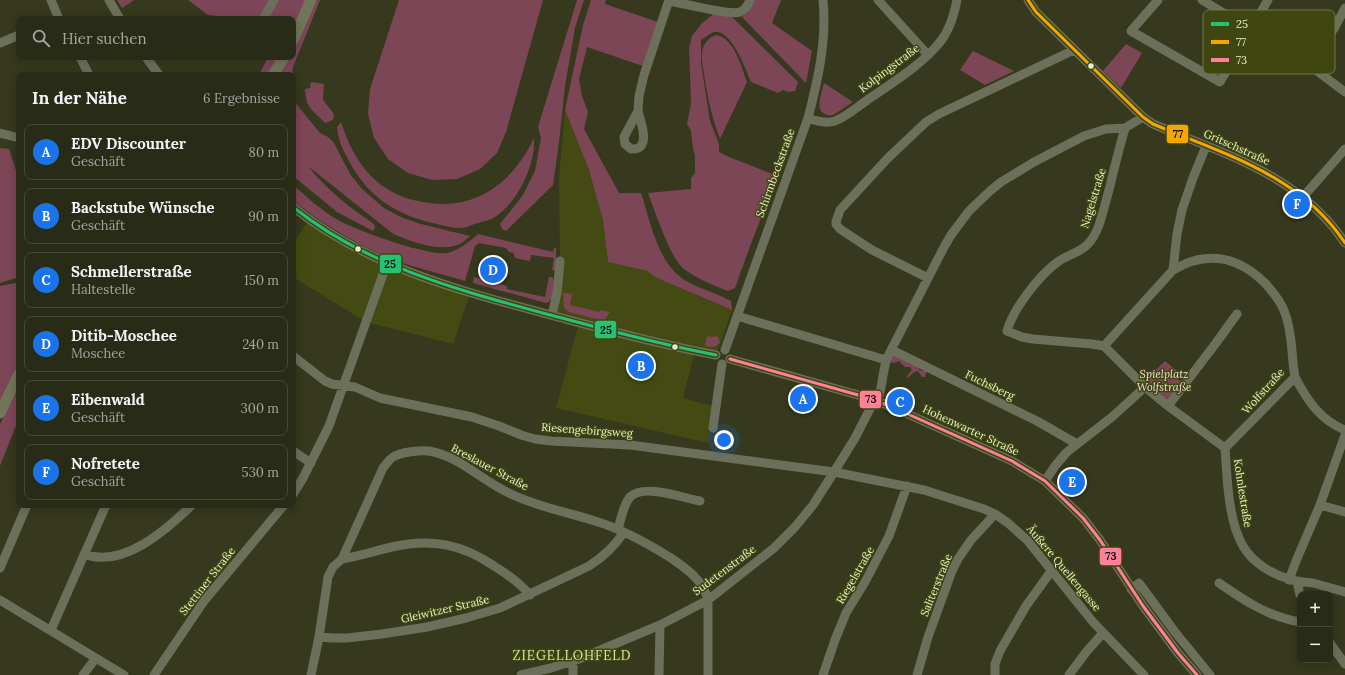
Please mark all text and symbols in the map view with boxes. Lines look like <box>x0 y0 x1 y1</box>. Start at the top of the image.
legend <box>1203 10 1335 74</box>
search box <box>16 16 296 60</box>
text: 25 <box>1236 17 1248 31</box>
icon: search <box>30 27 52 49</box>
text: Hier suchen <box>62 29 146 48</box>
text: 77 <box>1236 35 1246 49</box>
street label: Kolpingstraße <box>856 41 922 95</box>
text: 73 <box>1236 53 1247 67</box>
unlabelled marker <box>1086 61 1096 71</box>
text: In der Nähe <box>32 87 127 109</box>
text: 6 Ergebnisse <box>203 90 280 107</box>
line badge: 77 <box>1166 124 1189 144</box>
street label: Gritschstraße <box>1202 126 1272 168</box>
street label: Schirmbeckstraße <box>752 127 798 219</box>
text: 77 <box>1173 127 1183 141</box>
text: EDV Discounter <box>71 134 186 153</box>
text: A <box>42 144 50 161</box>
text: 80 m <box>249 144 279 161</box>
text: Geschäft <box>71 153 125 170</box>
street label: Nagelstraße <box>1077 166 1109 230</box>
pin: F <box>1284 189 1310 219</box>
text: Backstube Wünsche <box>71 198 215 217</box>
text: B <box>42 208 50 225</box>
text: 90 m <box>248 208 279 225</box>
text: Geschäft <box>71 217 125 234</box>
unlabelled marker <box>353 244 363 254</box>
line badge: 25 <box>379 254 402 274</box>
pin: D <box>480 255 506 285</box>
text: 25 <box>384 257 396 271</box>
text: Schmellerstraße <box>71 262 192 281</box>
text: C <box>42 272 50 289</box>
text: 150 m <box>244 272 279 289</box>
text: Haltestelle <box>71 281 136 298</box>
line badge: 25 <box>594 320 617 339</box>
text: 25 <box>600 323 612 337</box>
text: Ditib-Moschee <box>71 326 177 345</box>
text: D <box>41 336 51 353</box>
text: 240 m <box>242 336 279 353</box>
unlabelled marker <box>670 342 680 352</box>
text: Moschee <box>71 345 125 362</box>
pin: B <box>628 351 654 381</box>
street label: Wolfstraße <box>1239 365 1287 417</box>
street label: Fuchsberg <box>963 367 1018 403</box>
park label: Spielplatz Wolfstraße <box>1137 367 1191 394</box>
pin: A <box>790 384 816 414</box>
pin: C <box>887 387 913 417</box>
text: Eibenwald <box>71 390 145 409</box>
line badge: 73 <box>859 390 882 409</box>
text: 73 <box>865 392 877 406</box>
text: E <box>42 400 50 417</box>
text: 300 m <box>241 400 279 417</box>
street label: Hohenwarter Straße <box>920 401 1022 459</box>
text: Geschäft <box>71 409 125 426</box>
street label: Riesengebirgsweg <box>541 420 634 440</box>
your location <box>714 430 734 450</box>
street label: Breslauer Straße <box>449 441 531 493</box>
text: Nofretete <box>71 454 140 473</box>
street label: Kohnlestraße <box>1231 458 1255 528</box>
text: F <box>42 464 50 481</box>
text: 530 m <box>242 464 279 481</box>
pin: E <box>1059 467 1085 497</box>
text: Geschäft <box>71 473 125 490</box>
street label: Äußere Quellengasse <box>1023 521 1104 614</box>
street label: Sudetenstraße <box>690 542 758 598</box>
street label: Stettiner Straße <box>176 544 238 618</box>
street label: Riegelstraße <box>833 544 877 606</box>
line badge: 73 <box>1099 547 1122 566</box>
text: 73 <box>1105 549 1117 563</box>
street label: Saliterstraße <box>917 552 955 618</box>
map controls <box>1297 591 1333 663</box>
button: + <box>1297 591 1333 627</box>
street label: Gleiwitzer Straße <box>400 592 491 626</box>
button: − <box>1297 627 1333 663</box>
district label: ZIEGELLOHFELD <box>513 647 631 664</box>

